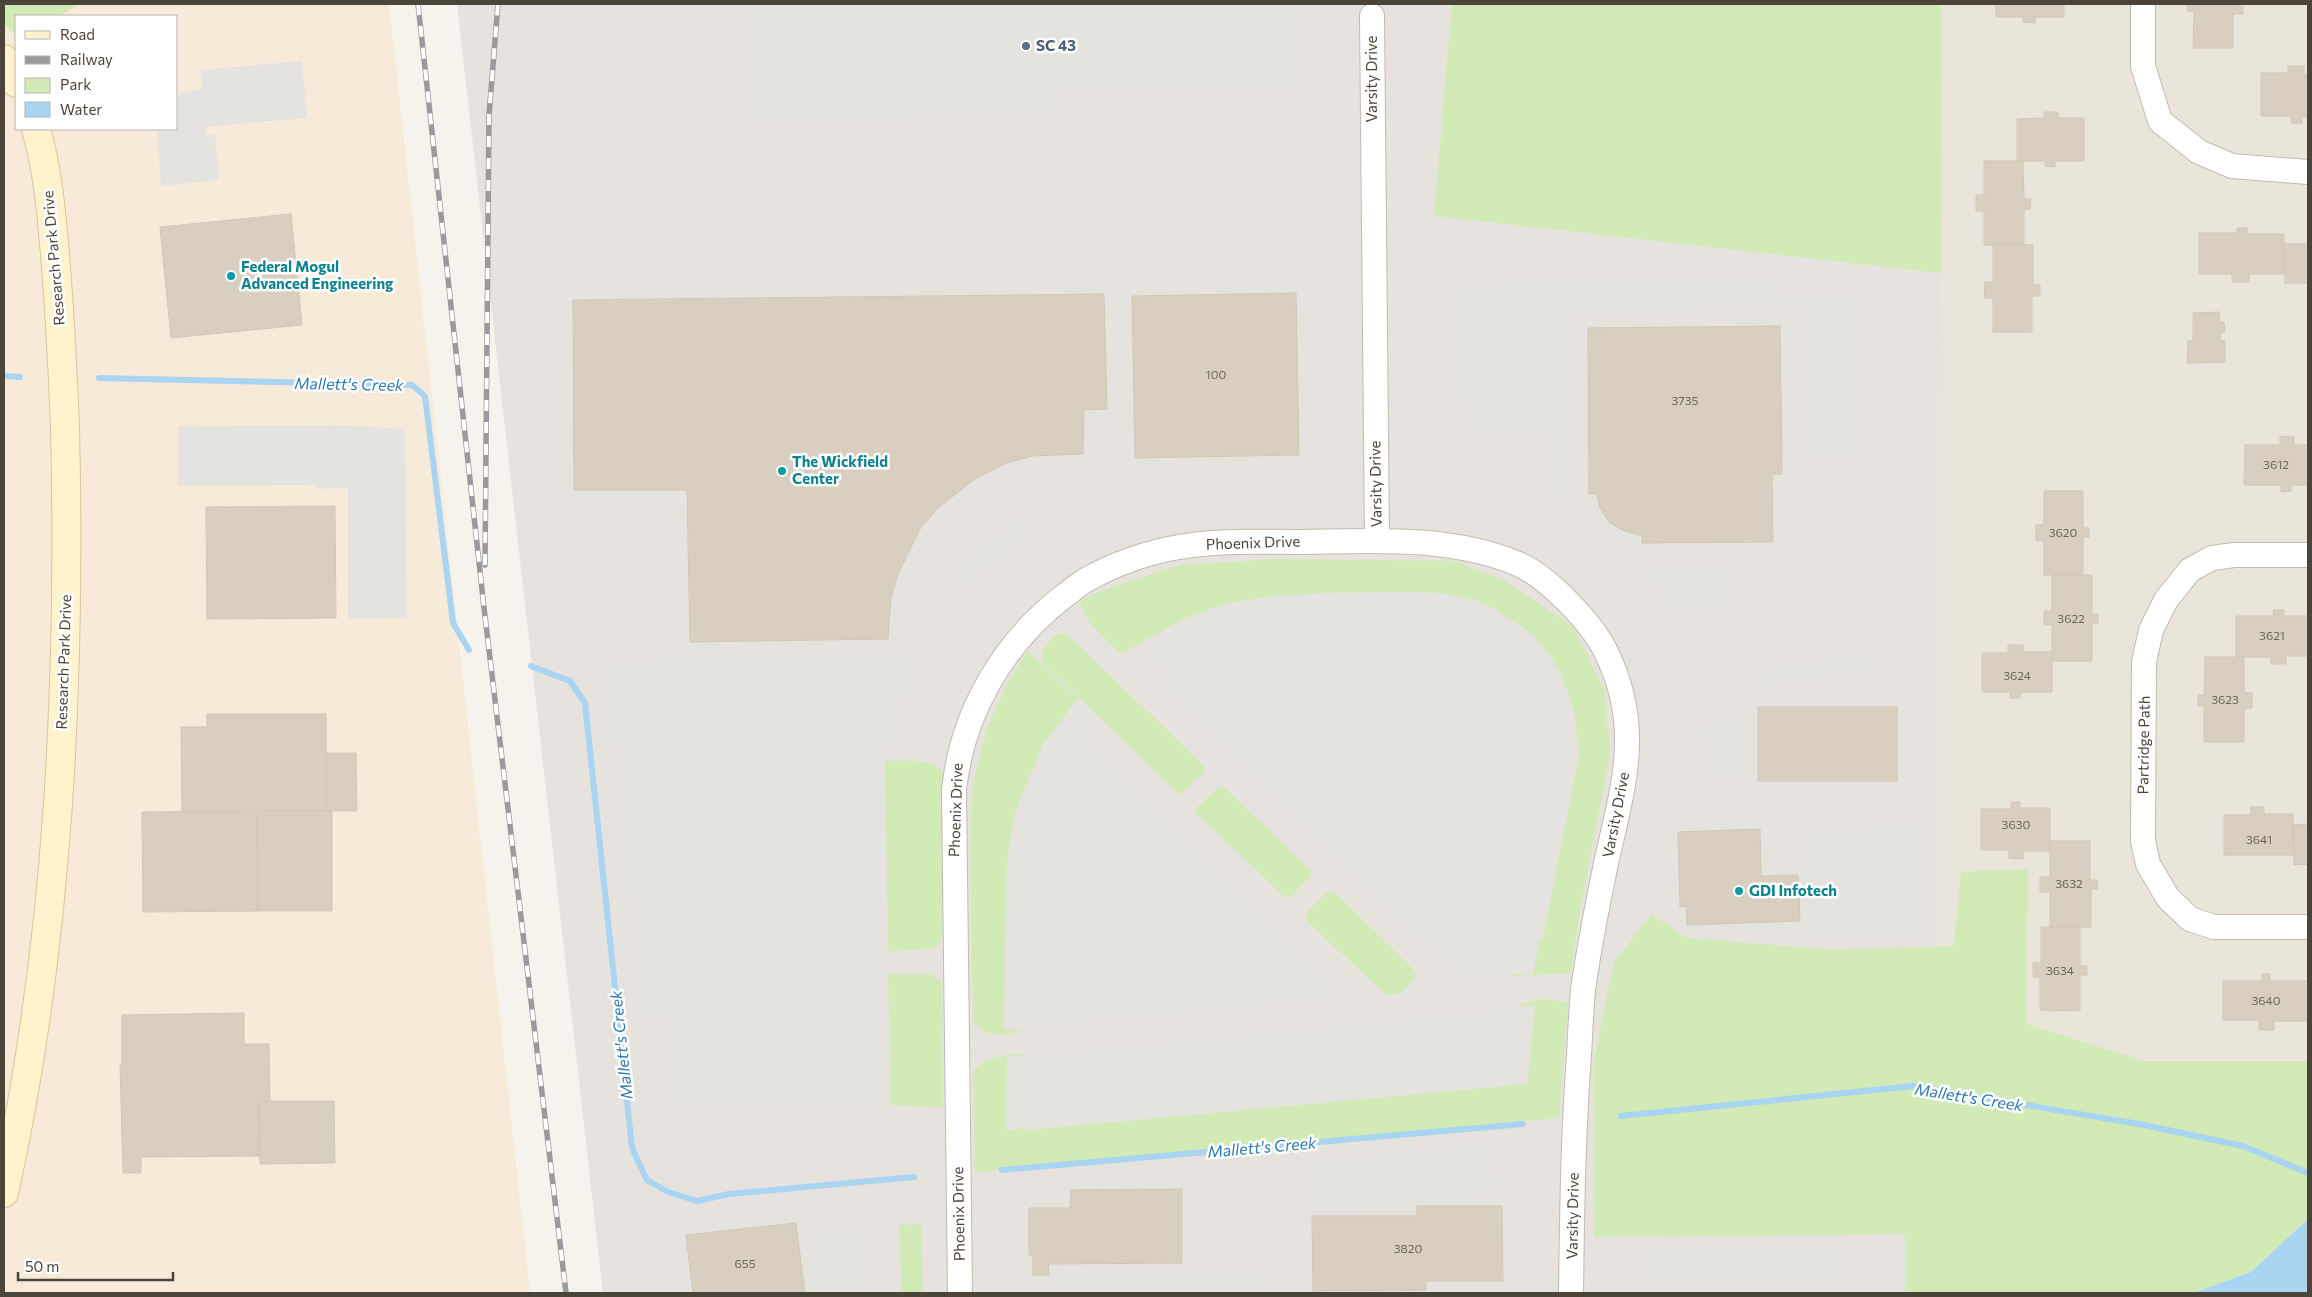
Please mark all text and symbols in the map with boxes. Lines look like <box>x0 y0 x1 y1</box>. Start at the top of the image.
legend <box>15 15 178 130</box>
text: Road <box>60 25 95 43</box>
place label: SC 43 <box>1036 36 1076 54</box>
street label: Varsity Drive <box>1362 36 1380 122</box>
marker: SC 43 <box>1020 40 1032 52</box>
text: Railway <box>60 50 113 68</box>
text: Park <box>60 75 91 93</box>
text: Water <box>60 100 102 118</box>
street label: Research Park Drive <box>38 190 68 326</box>
place label: Federal Mogul Advanced Engineering <box>241 257 393 292</box>
marker: Federal Mogul Advanced Engineering <box>225 270 237 282</box>
house number: 100 <box>1206 367 1227 381</box>
water label: Mallett's Creek <box>294 373 404 394</box>
house number: 3735 <box>1672 393 1699 407</box>
street label: Varsity Drive <box>1365 440 1385 528</box>
place label: The Wickfield Center <box>792 452 888 487</box>
house number: 3612 <box>2263 457 2289 471</box>
marker: The Wickfield Center <box>776 465 788 477</box>
house number: 3620 <box>2049 525 2077 539</box>
street label: Phoenix Drive <box>1205 531 1301 553</box>
street label: Research Park Drive <box>52 594 74 730</box>
house number: 3622 <box>2057 611 2085 625</box>
house number: 3621 <box>2259 628 2285 642</box>
house number: 3624 <box>2003 668 2031 682</box>
house number: 3623 <box>2211 692 2239 706</box>
street label: Partridge Path <box>2133 695 2153 794</box>
street label: Phoenix Drive <box>944 762 966 857</box>
street label: Varsity Drive <box>1598 770 1632 859</box>
house number: 3630 <box>2002 817 2031 831</box>
house number: 3641 <box>2246 832 2272 846</box>
house number: 3632 <box>2055 876 2083 890</box>
place label: GDI Infotech <box>1749 881 1837 899</box>
marker: GDI Infotech <box>1733 885 1745 897</box>
house number: 3634 <box>2046 963 2074 977</box>
water label: Mallett's Creek <box>605 989 636 1100</box>
house number: 3640 <box>2251 993 2281 1007</box>
water label: Mallett's Creek <box>1914 1079 2025 1114</box>
water label: Mallett's Creek <box>1207 1132 1318 1161</box>
street label: Phoenix Drive <box>948 1167 968 1261</box>
street label: Varsity Drive <box>1562 1172 1582 1260</box>
house number: 3820 <box>1394 1241 1422 1255</box>
scale bar <box>18 1250 172 1282</box>
house number: 655 <box>734 1256 756 1270</box>
text: 50 m <box>25 1257 59 1275</box>

